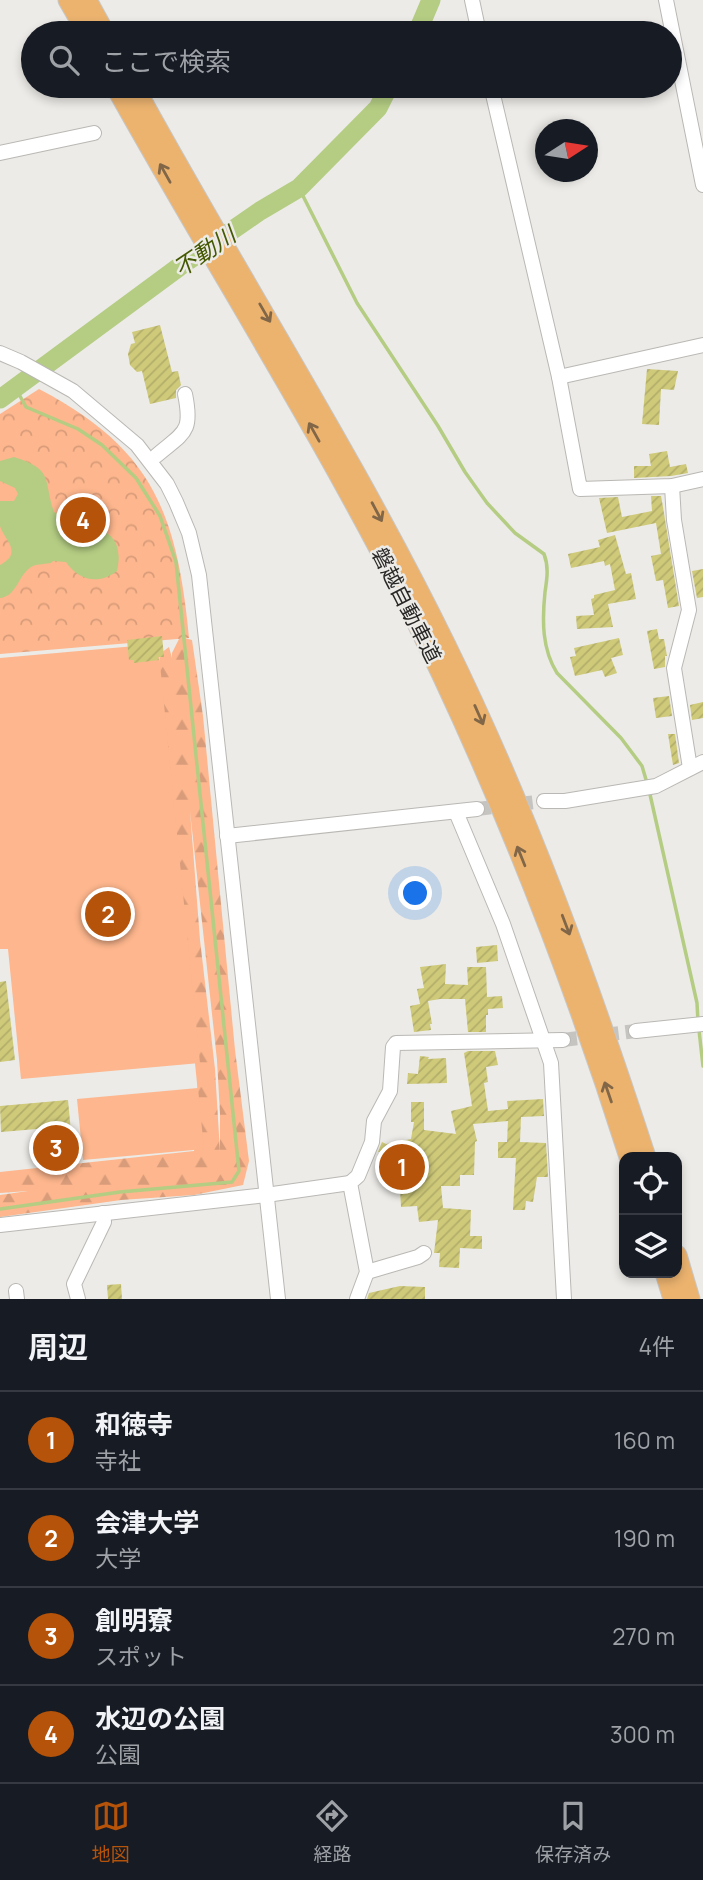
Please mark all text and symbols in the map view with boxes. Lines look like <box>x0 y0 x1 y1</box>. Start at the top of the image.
search box <box>21 21 682 98</box>
icon: search <box>45 41 83 79</box>
text: ここで検索 <box>101 43 231 79</box>
north arrow <box>535 119 598 182</box>
one-way arrow <box>158 163 171 184</box>
water label: 不動川 <box>166 217 244 284</box>
one-way arrow <box>258 303 272 323</box>
one-way arrow <box>307 422 321 442</box>
pin: 4 <box>60 494 106 546</box>
one-way arrow <box>370 501 384 521</box>
street label: 磐越自動車道 <box>366 543 448 667</box>
one-way arrow <box>473 704 486 725</box>
one-way arrow <box>513 846 526 867</box>
your location <box>398 876 432 910</box>
pin: 2 <box>85 888 131 940</box>
one-way arrow <box>561 913 574 935</box>
one-way arrow <box>601 1082 613 1104</box>
pin: 3 <box>33 1122 79 1174</box>
pin: 1 <box>379 1141 425 1193</box>
map controls <box>619 1152 682 1278</box>
button: locate <box>619 1152 682 1215</box>
button: layers <box>619 1215 682 1278</box>
text: 周辺 <box>28 1326 88 1367</box>
text: 4件 <box>638 1330 675 1362</box>
text: 和徳寺 <box>95 1406 173 1442</box>
text: 1 <box>46 1424 56 1456</box>
text: 160 m <box>614 1424 675 1456</box>
text: 寺社 <box>95 1444 141 1476</box>
text: 会津大学 <box>95 1504 199 1540</box>
text: 2 <box>44 1522 58 1554</box>
text: 190 m <box>614 1522 675 1554</box>
text: 大学 <box>95 1542 141 1574</box>
text: 創明寮 <box>95 1602 173 1638</box>
text: 3 <box>44 1620 58 1652</box>
text: 270 m <box>612 1620 675 1652</box>
text: スポット <box>95 1640 187 1672</box>
text: 水辺の公園 <box>95 1700 225 1736</box>
text: 4 <box>44 1718 58 1750</box>
text: 300 m <box>610 1718 675 1750</box>
text: 公園 <box>95 1738 141 1770</box>
tab: 地図 <box>92 1797 130 1867</box>
tab: 経路 <box>313 1797 351 1867</box>
tab: 保存済み <box>535 1797 611 1867</box>

